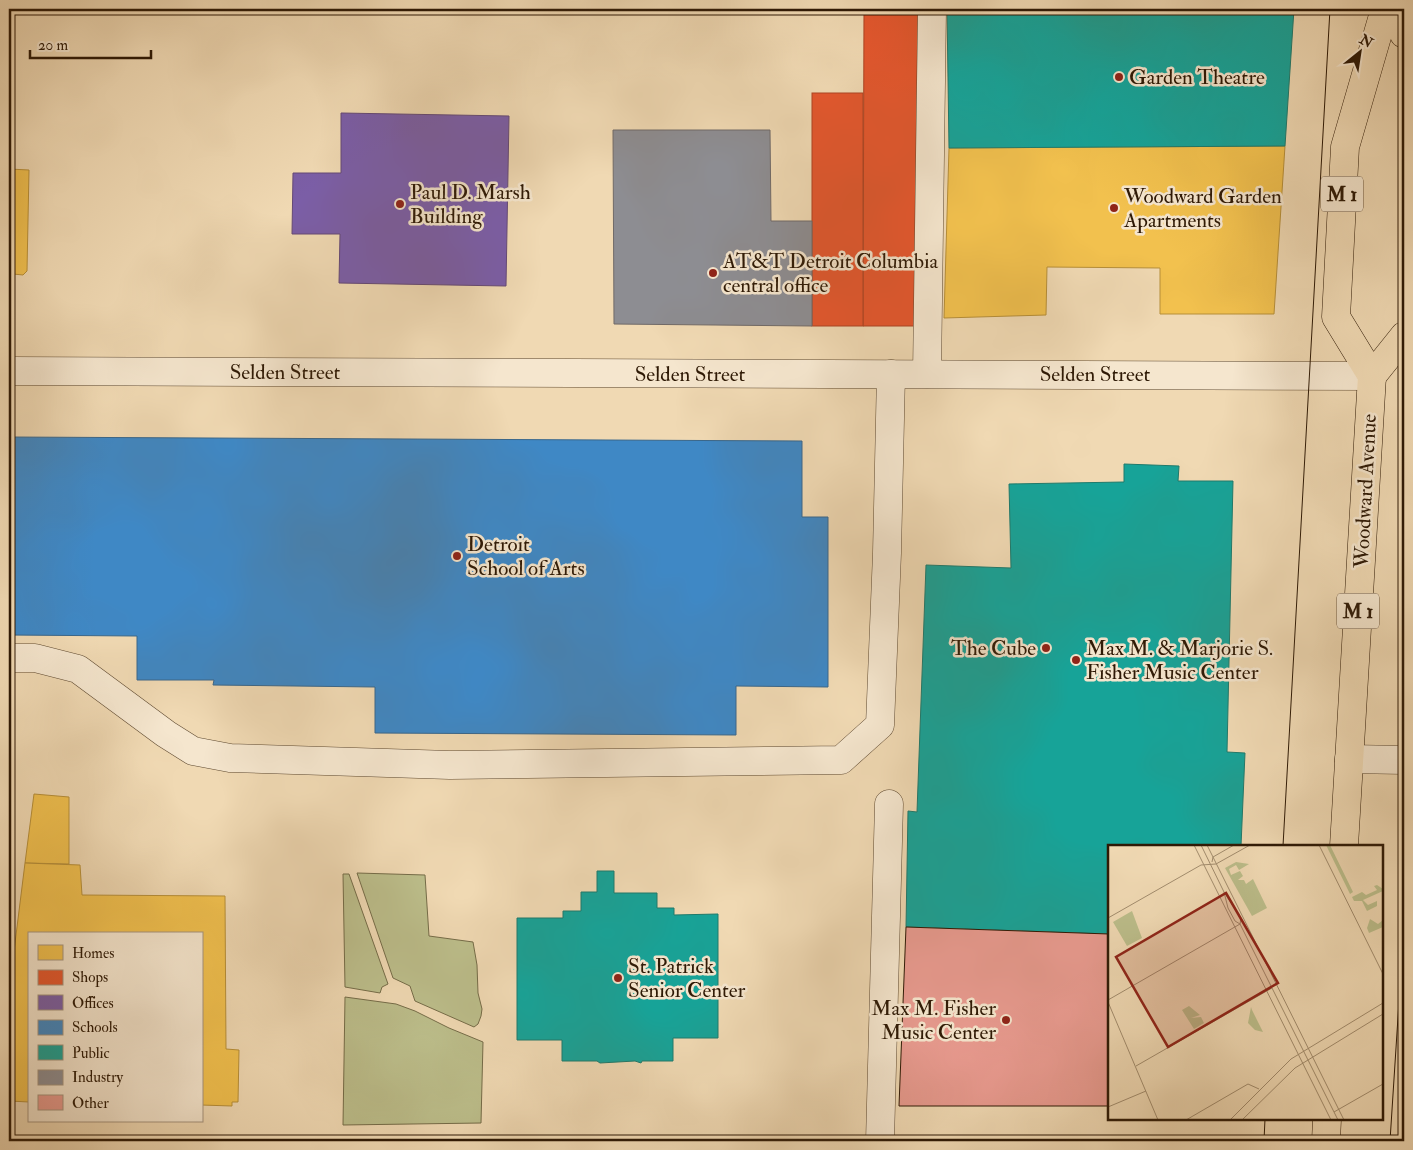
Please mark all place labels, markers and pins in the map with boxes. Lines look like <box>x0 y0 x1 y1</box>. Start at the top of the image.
place label: Garden Theatre <box>1129 64 1265 91</box>
marker: Garden Theatre <box>1113 71 1125 83</box>
place label: Paul D. Marsh Building <box>410 179 531 230</box>
place label: Woodward Garden Apartments <box>1123 183 1282 234</box>
marker: Paul D. Marsh Building <box>394 198 406 210</box>
marker: Woodward Garden Apartments <box>1108 202 1120 214</box>
place label: AT&T Detroit Columbia central office <box>722 248 939 299</box>
marker: AT&T Detroit Columbia central office <box>707 267 719 279</box>
place label: Detroit School of Arts <box>467 531 585 582</box>
marker: Detroit School of Arts <box>451 550 463 562</box>
place label: The Cube <box>951 635 1036 662</box>
place label: Max M. & Marjorie S. Fisher Music Center <box>1086 635 1273 686</box>
marker: The Cube <box>1040 642 1052 654</box>
marker: Max M. & Marjorie S. Fisher Music Center <box>1070 654 1082 666</box>
place label: St. Patrick Senior Center <box>628 953 746 1004</box>
marker: St. Patrick Senior Center <box>612 972 624 984</box>
place label: Max M. Fisher Music Center <box>871 995 996 1046</box>
marker: Max M. Fisher Music Center <box>1000 1014 1012 1026</box>

